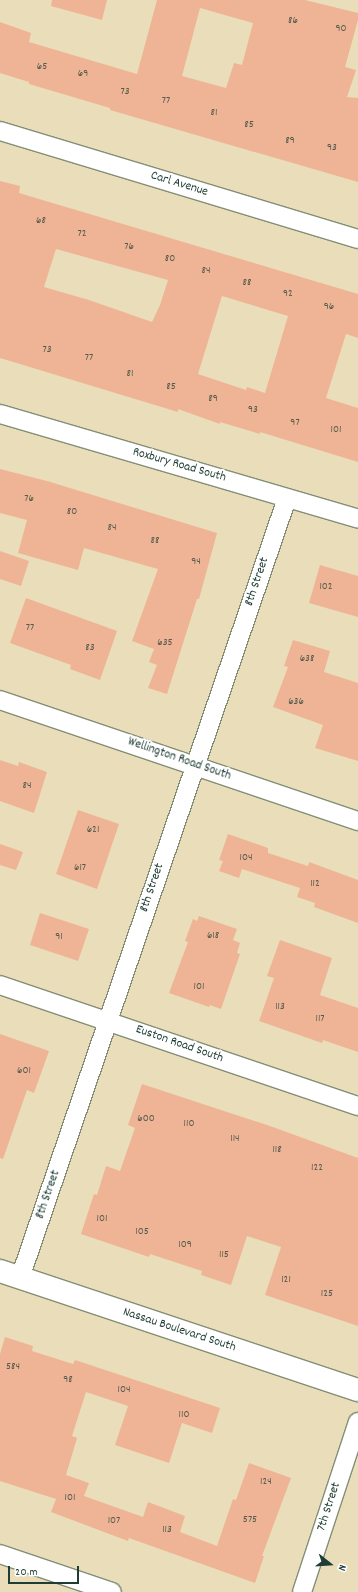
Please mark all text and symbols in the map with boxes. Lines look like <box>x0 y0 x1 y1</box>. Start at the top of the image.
house number: 86 <box>288 14 298 28</box>
house number: 90 <box>335 22 347 36</box>
house number: 65 <box>37 60 47 74</box>
house number: 69 <box>78 67 88 81</box>
house number: 73 <box>120 85 130 99</box>
house number: 77 <box>162 94 170 108</box>
house number: 81 <box>211 106 217 120</box>
house number: 85 <box>244 118 254 132</box>
house number: 89 <box>285 134 295 148</box>
house number: 93 <box>327 141 337 155</box>
street label: Carl Avenue <box>149 169 209 201</box>
house number: 68 <box>36 214 46 228</box>
house number: 72 <box>77 227 87 241</box>
house number: 76 <box>124 240 134 254</box>
house number: 80 <box>165 252 175 266</box>
house number: 84 <box>202 264 210 278</box>
house number: 88 <box>243 276 251 290</box>
house number: 92 <box>283 287 293 301</box>
house number: 96 <box>324 300 334 314</box>
house number: 73 <box>42 343 52 357</box>
house number: 77 <box>85 351 93 365</box>
house number: 81 <box>127 367 133 381</box>
house number: 85 <box>166 380 176 394</box>
house number: 89 <box>208 392 218 406</box>
house number: 93 <box>248 403 258 417</box>
house number: 97 <box>290 416 300 430</box>
house number: 101 <box>331 423 341 437</box>
street label: Roxbury Road South <box>131 445 227 487</box>
house number: 76 <box>24 492 34 506</box>
house number: 80 <box>67 505 77 519</box>
house number: 84 <box>108 521 116 535</box>
house number: 88 <box>151 534 159 548</box>
house number: 94 <box>191 555 201 569</box>
street label: 8th Street <box>242 556 274 608</box>
house number: 102 <box>319 580 333 594</box>
house number: 77 <box>26 621 34 635</box>
house number: 635 <box>157 636 173 650</box>
house number: 83 <box>85 641 95 655</box>
house number: 638 <box>300 652 314 666</box>
house number: 636 <box>288 695 304 709</box>
street label: Wellington Road South <box>125 735 233 785</box>
house number: 84 <box>23 779 31 793</box>
house number: 621 <box>87 823 99 837</box>
house number: 104 <box>240 851 252 865</box>
house number: 617 <box>74 861 86 875</box>
street label: 8th Street <box>137 862 169 914</box>
house number: 112 <box>310 877 320 891</box>
house number: 618 <box>207 929 219 943</box>
house number: 91 <box>55 930 63 944</box>
house number: 101 <box>194 980 204 994</box>
house number: 113 <box>275 1000 285 1014</box>
house number: 117 <box>315 1012 325 1026</box>
street label: Euston Road South <box>133 1023 225 1067</box>
house number: 601 <box>17 1064 31 1078</box>
house number: 600 <box>137 1112 155 1126</box>
house number: 110 <box>184 1117 194 1131</box>
house number: 114 <box>230 1132 240 1146</box>
house number: 118 <box>272 1143 282 1157</box>
house number: 122 <box>311 1161 323 1175</box>
street label: 8th Street <box>33 1169 65 1221</box>
house number: 101 <box>97 1212 107 1226</box>
house number: 105 <box>135 1225 149 1239</box>
house number: 109 <box>178 1238 192 1252</box>
house number: 115 <box>219 1248 229 1262</box>
house number: 121 <box>281 1273 291 1287</box>
house number: 125 <box>321 1287 333 1301</box>
street label: Nassau Boulevard South <box>121 1305 237 1357</box>
house number: 584 <box>6 1360 20 1374</box>
house number: 98 <box>63 1373 73 1387</box>
house number: 104 <box>118 1383 130 1397</box>
house number: 110 <box>179 1408 189 1422</box>
house number: 124 <box>260 1475 272 1489</box>
street label: 7th Street <box>315 1481 345 1533</box>
house number: 101 <box>65 1491 75 1505</box>
house number: 575 <box>243 1513 257 1527</box>
house number: 107 <box>108 1514 120 1528</box>
house number: 113 <box>162 1523 172 1537</box>
north arrow <box>310 1544 350 1584</box>
scale bar <box>10 1558 81 1584</box>
text: N <box>333 1563 350 1572</box>
text: 20 m <box>15 1564 38 1581</box>

